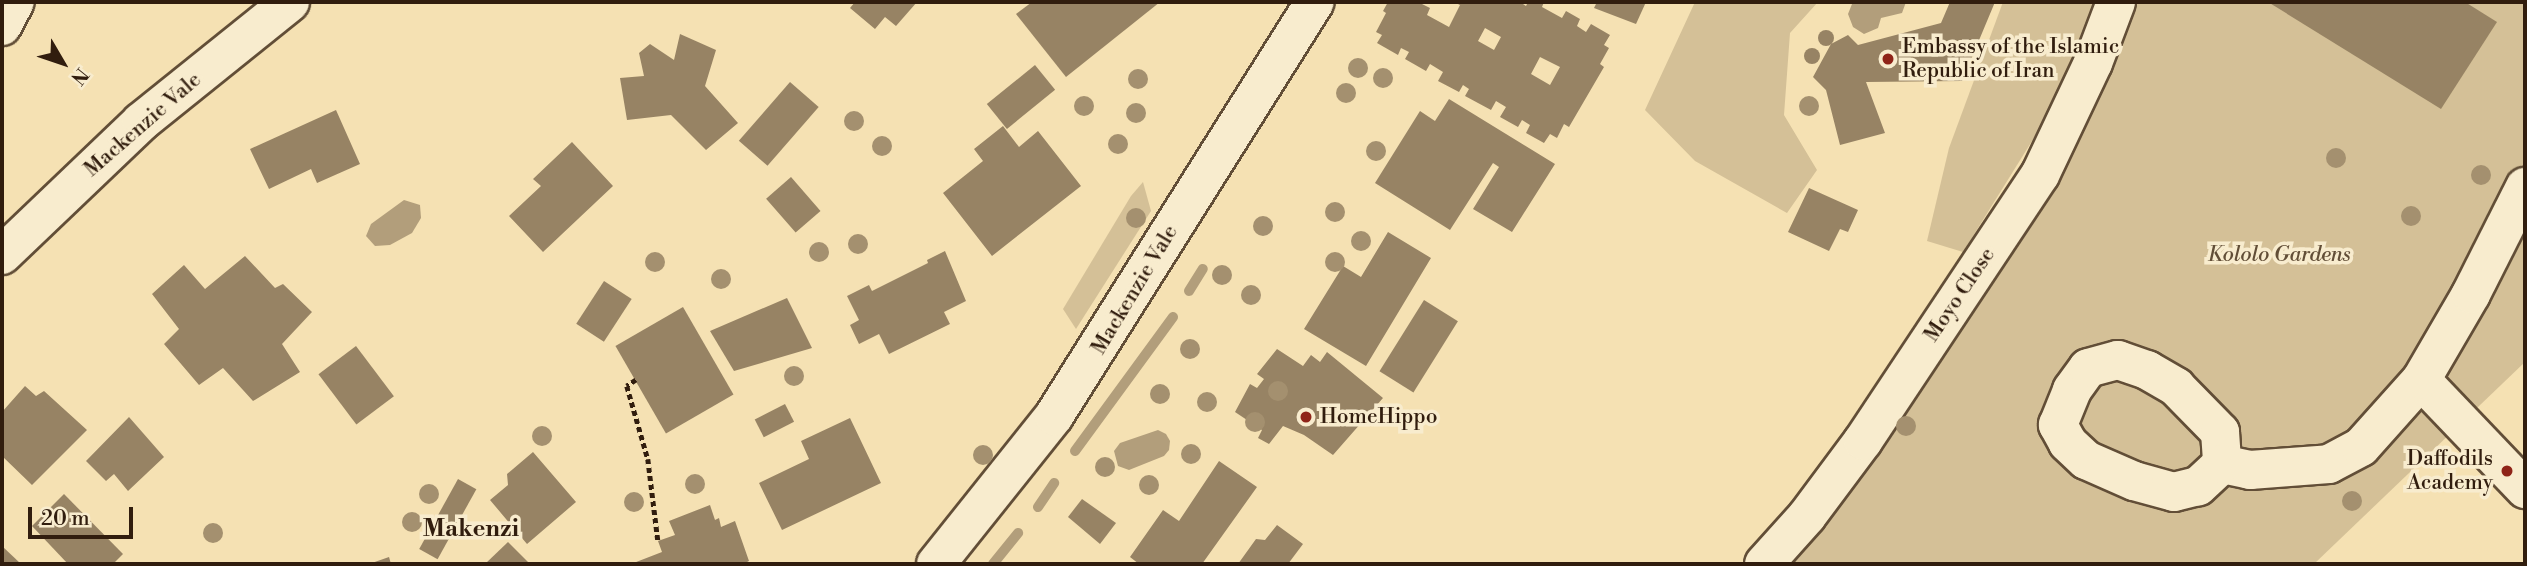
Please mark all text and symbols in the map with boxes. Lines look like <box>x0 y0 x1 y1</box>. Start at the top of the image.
north arrow <box>28 28 98 98</box>
place label: Embassy of the Islamic Republic of Iran <box>1902 34 2119 84</box>
marker: Embassy of the Islamic Republic of Iran <box>1880 51 1896 67</box>
text: N <box>65 63 93 90</box>
street label: Mackenzie Vale <box>80 67 206 183</box>
street label: Mackenzie Vale <box>1087 221 1183 359</box>
park label: Kololo Gardens <box>2207 242 2351 268</box>
street label: Moyo Close <box>1919 243 2001 347</box>
place label: HomeHippo <box>1320 404 1437 430</box>
marker: HomeHippo <box>1298 409 1314 425</box>
place label: Daffodils Academy <box>2407 446 2493 496</box>
marker: Daffodils Academy <box>2499 463 2515 479</box>
scale bar <box>32 492 136 536</box>
text: 20 m <box>41 506 90 532</box>
district label: Makenzi <box>423 516 519 544</box>

